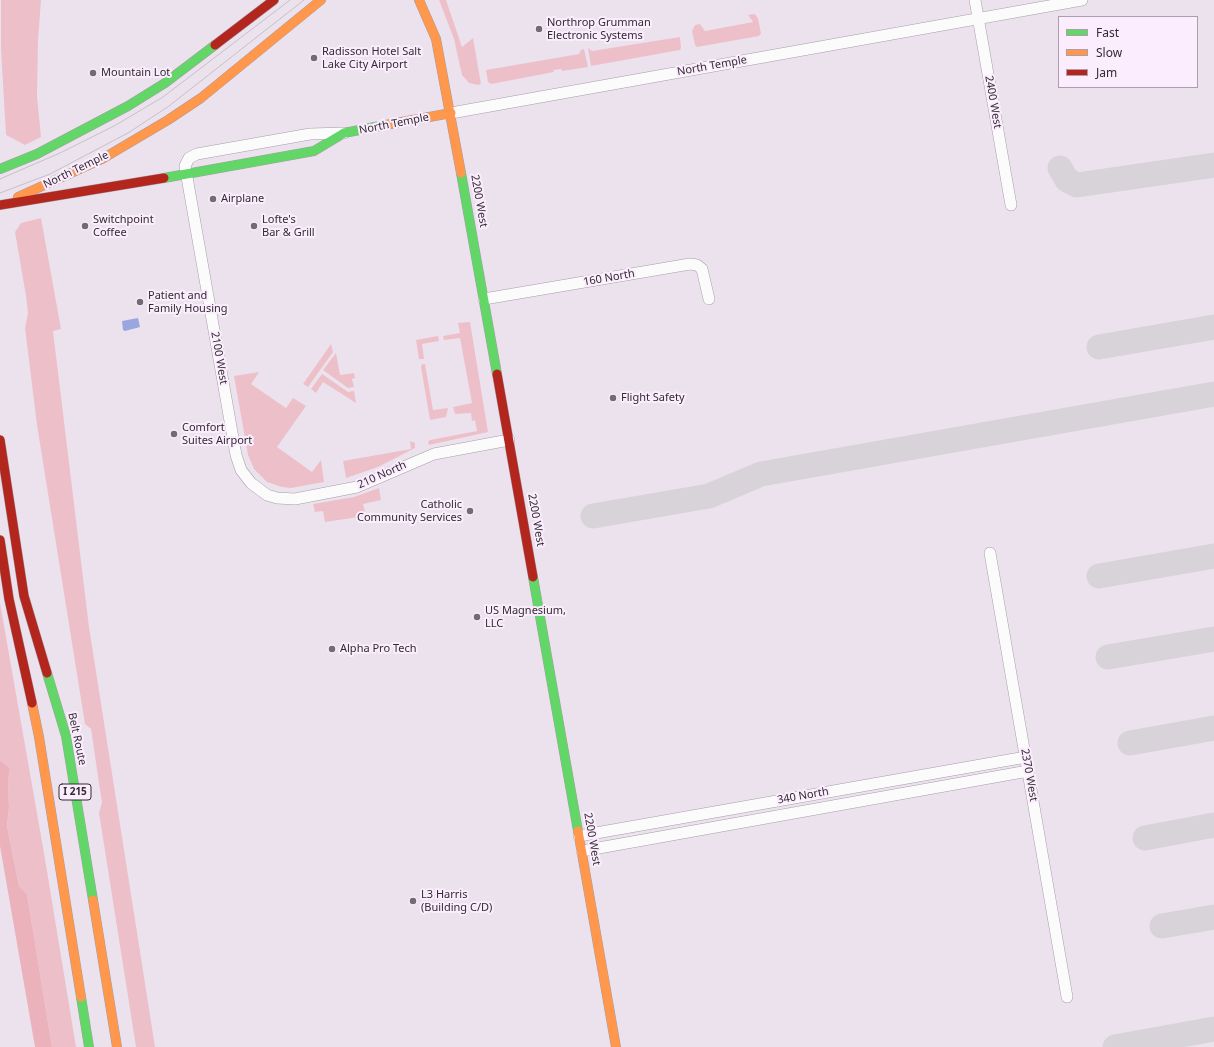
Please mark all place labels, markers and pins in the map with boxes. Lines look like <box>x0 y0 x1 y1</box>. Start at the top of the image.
place label: Northrop Grumman Electronic Systems <box>547 16 651 42</box>
marker: Northrop Grumman Electronic Systems <box>534 24 544 34</box>
place label: Radisson Hotel Salt Lake City Airport <box>322 45 421 71</box>
marker: Radisson Hotel Salt Lake City Airport <box>309 53 319 63</box>
place label: Mountain Lot <box>101 66 170 80</box>
marker: Mountain Lot <box>88 68 98 78</box>
place label: Airplane <box>221 192 264 206</box>
marker: Airplane <box>208 194 218 204</box>
place label: Switchpoint Coffee <box>93 213 154 239</box>
place label: Lofte's Bar & Grill <box>262 213 315 239</box>
marker: Switchpoint Coffee <box>80 221 90 231</box>
marker: Lofte's Bar & Grill <box>249 221 259 231</box>
place label: Patient and Family Housing <box>148 289 228 315</box>
marker: Patient and Family Housing <box>135 297 145 307</box>
place label: Flight Safety <box>621 391 685 405</box>
marker: Flight Safety <box>608 393 618 403</box>
place label: Comfort Suites Airport <box>182 421 252 447</box>
marker: Comfort Suites Airport <box>169 429 179 439</box>
place label: Catholic Community Services <box>357 498 462 524</box>
marker: Catholic Community Services <box>465 506 475 516</box>
place label: US Magnesium, LLC <box>485 604 566 630</box>
marker: US Magnesium, LLC <box>472 612 482 622</box>
place label: Alpha Pro Tech <box>340 642 417 656</box>
marker: Alpha Pro Tech <box>327 644 337 654</box>
place label: L3 Harris (Building C/D) <box>421 888 492 914</box>
marker: L3 Harris (Building C/D) <box>408 896 418 906</box>

